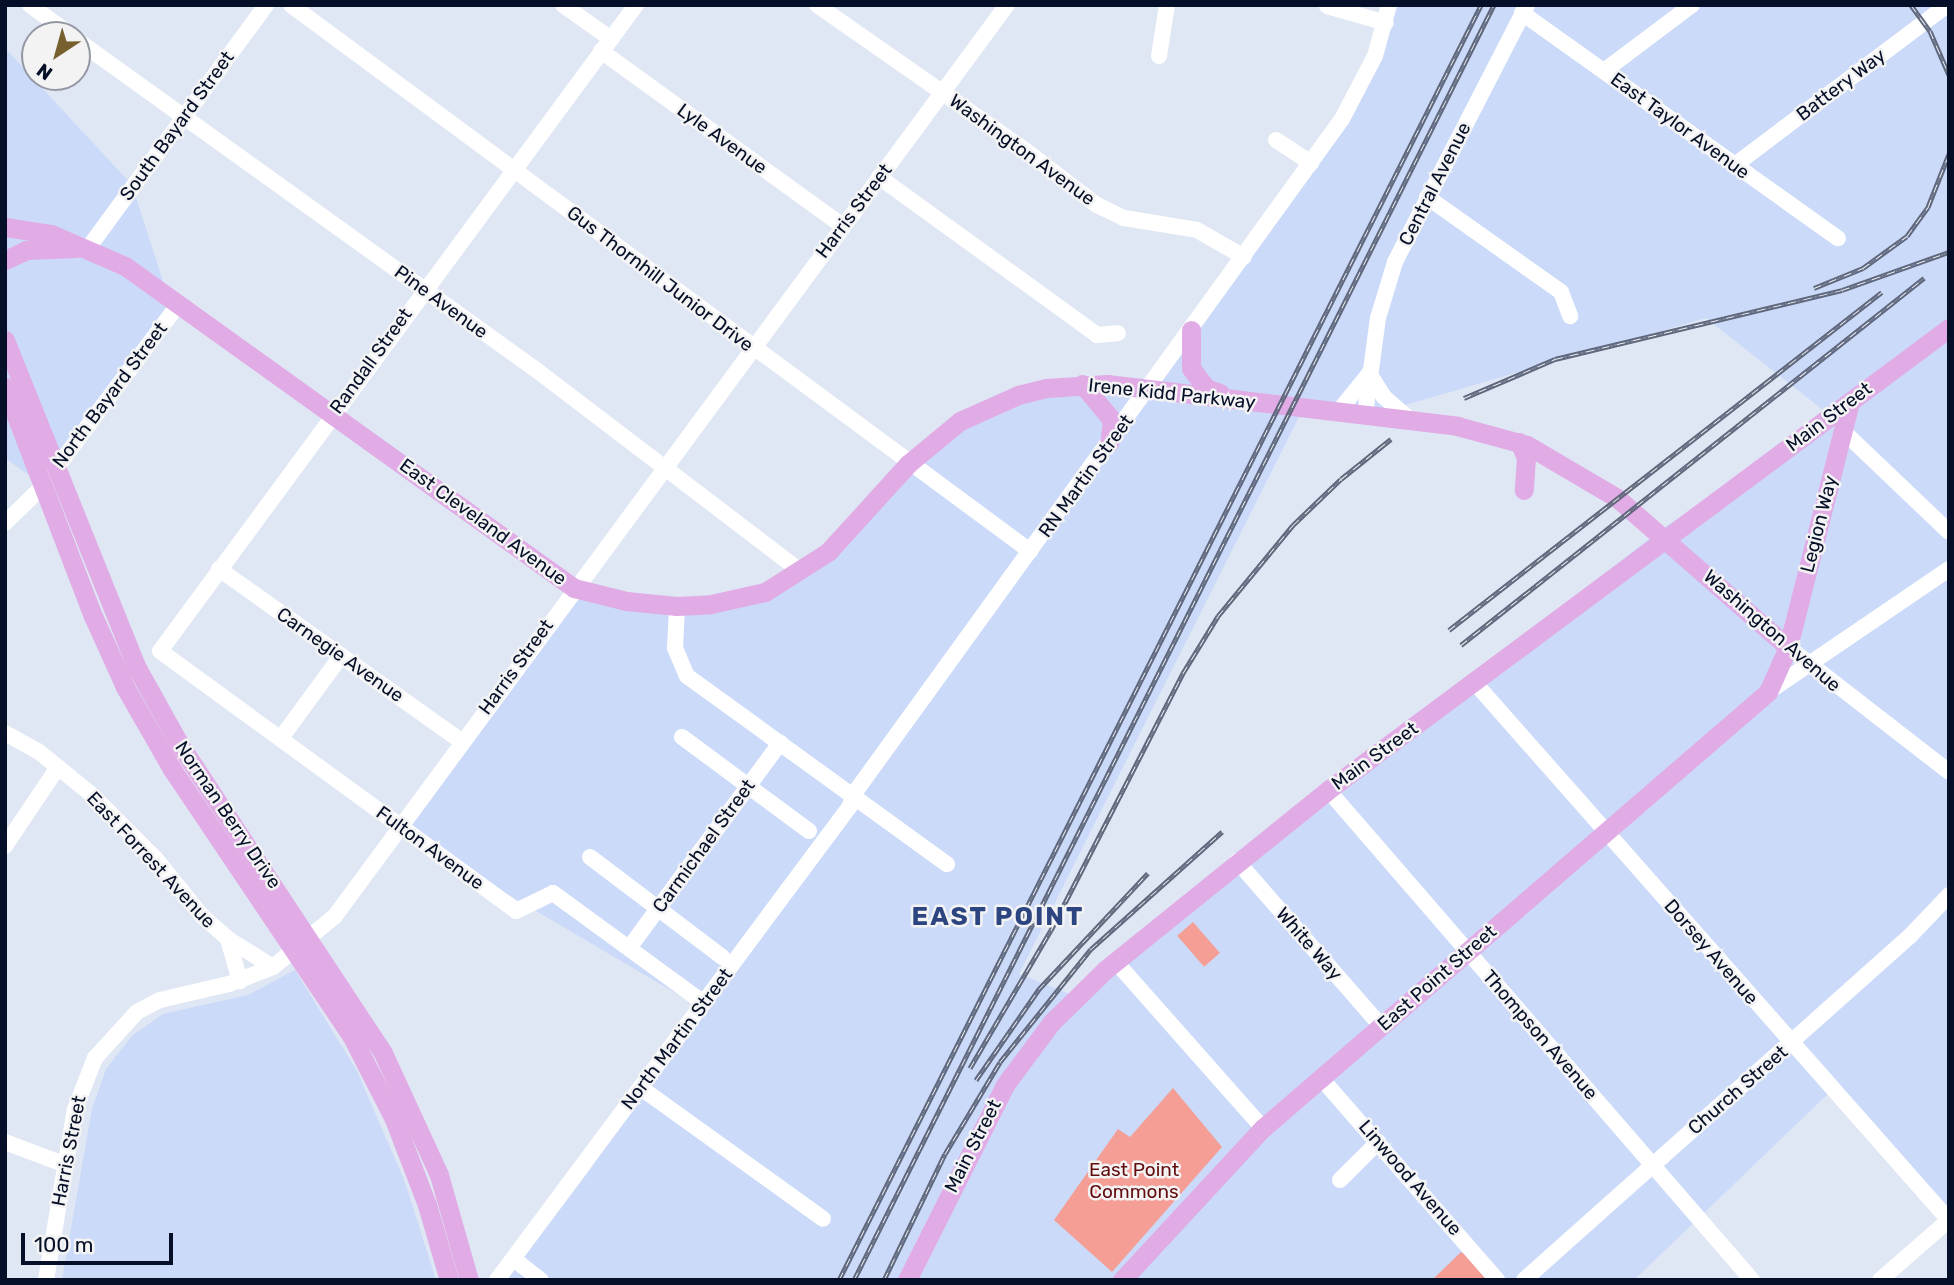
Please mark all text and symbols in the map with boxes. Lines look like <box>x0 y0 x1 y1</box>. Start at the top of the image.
north arrow <box>21 21 91 91</box>
street label: Battery Way <box>1792 44 1890 126</box>
street label: South Bayard Street <box>115 47 239 205</box>
text: N <box>32 58 57 85</box>
street label: East Taylor Avenue <box>1605 67 1755 185</box>
street label: Washington Avenue <box>944 89 1100 211</box>
street label: Lyle Avenue <box>672 99 772 179</box>
street label: Central Avenue <box>1394 118 1476 250</box>
street label: Harris Street <box>811 159 897 263</box>
street label: Gus Thornhill Junior Drive <box>562 201 758 357</box>
street label: Pine Avenue <box>390 260 492 344</box>
street label: Randall Street <box>325 304 417 418</box>
street label: North Bayard Street <box>48 318 172 472</box>
street label: Irene Kidd Parkway <box>1087 374 1257 414</box>
street label: Main Street <box>1782 377 1876 457</box>
street label: RN Martin Street <box>1034 410 1138 542</box>
street label: East Cleveland Avenue <box>395 454 571 590</box>
street label: Legion Way <box>1796 473 1842 575</box>
street label: Washington Avenue <box>1698 565 1846 697</box>
street label: Carnegie Avenue <box>272 603 408 707</box>
street label: Harris Street <box>474 615 558 719</box>
street label: Main Street <box>1327 717 1423 795</box>
street label: Norman Berry Drive <box>170 737 286 893</box>
street label: Carmichael Street <box>648 775 760 917</box>
street label: East Forrest Avenue <box>82 787 220 933</box>
street label: Fulton Avenue <box>372 801 488 895</box>
street label: Dorsey Avenue <box>1659 894 1763 1010</box>
district label: EAST POINT <box>912 901 1084 933</box>
street label: White Way <box>1271 903 1347 985</box>
street label: East Point Street <box>1373 920 1501 1036</box>
street label: North Martin Street <box>616 964 738 1114</box>
street label: Thompson Avenue <box>1477 965 1603 1105</box>
street label: Church Street <box>1684 1041 1792 1139</box>
street label: Harris Street <box>47 1094 91 1208</box>
street label: Main Street <box>940 1096 1006 1196</box>
street label: Linwood Avenue <box>1354 1115 1466 1241</box>
park label: East Point Commons <box>1089 1159 1179 1203</box>
scale bar <box>24 1218 177 1262</box>
text: 100 m <box>34 1232 93 1257</box>

